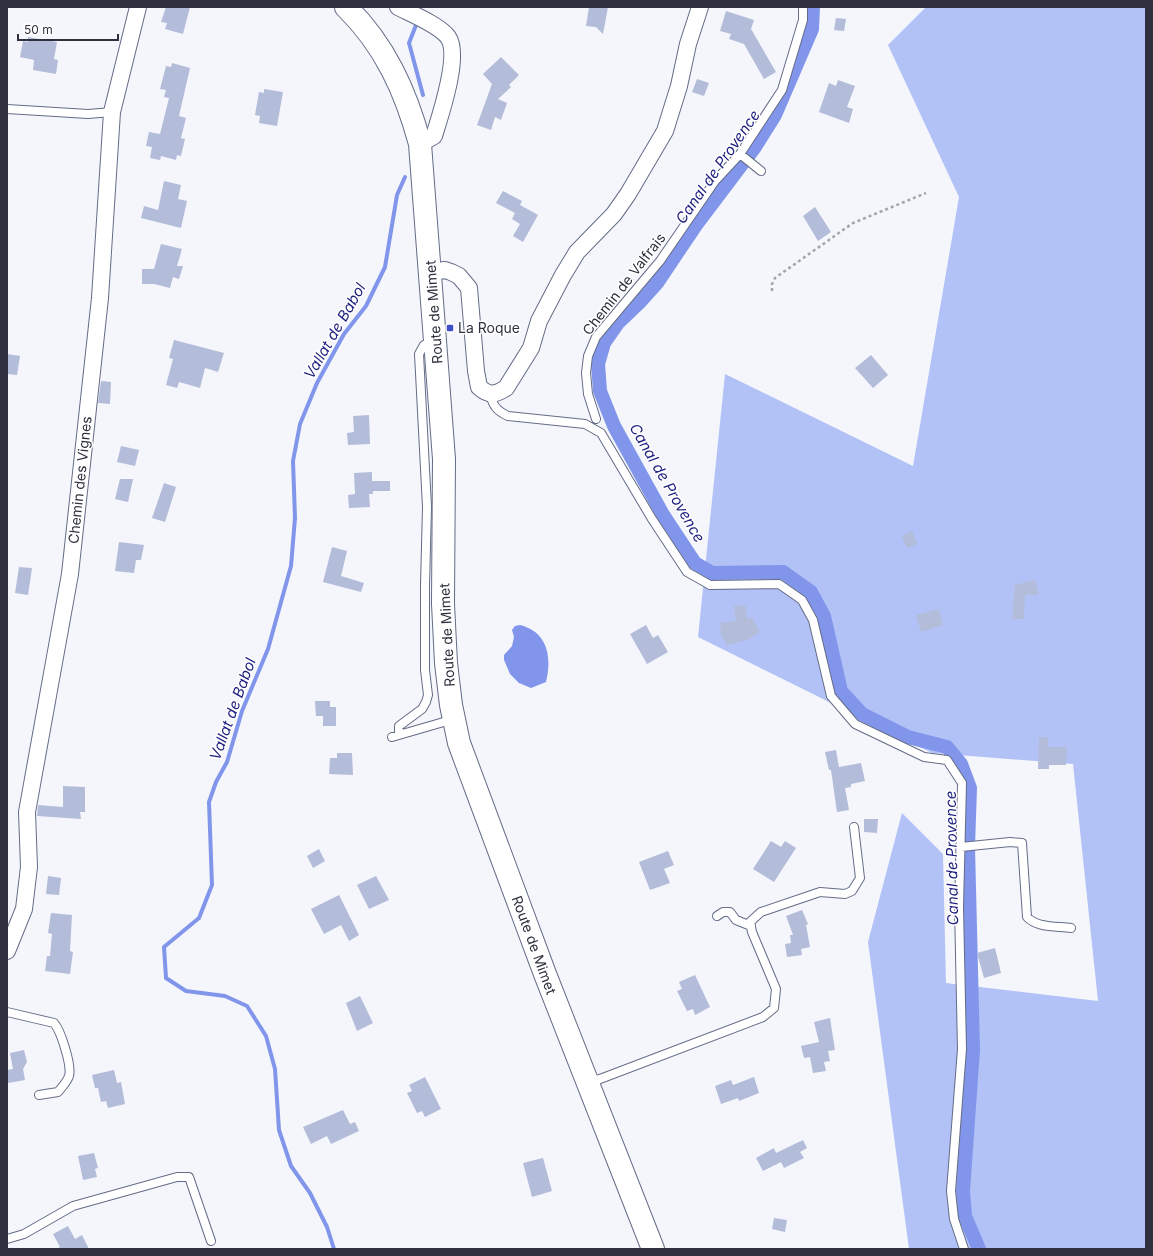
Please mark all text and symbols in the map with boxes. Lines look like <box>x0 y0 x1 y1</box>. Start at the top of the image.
scale bar <box>18 16 118 42</box>
text: 50 m <box>24 22 53 37</box>
water label: Canal de Provence <box>671 106 764 227</box>
street label: Chemin de Valfrais <box>579 229 669 338</box>
street label: Route de Mimet <box>421 259 446 364</box>
water label: Vallat de Babol <box>300 279 370 382</box>
place label: La Roque <box>458 319 520 336</box>
marker: La Roque <box>445 323 455 333</box>
street label: Chemin des Vignes <box>64 415 95 545</box>
water label: Canal de Provence <box>626 420 709 546</box>
street label: Route de Mimet <box>435 582 458 687</box>
water label: Vallat de Babol <box>205 655 260 762</box>
water label: Canal de Provence <box>941 791 962 926</box>
street label: Route de Mimet <box>509 893 560 997</box>

